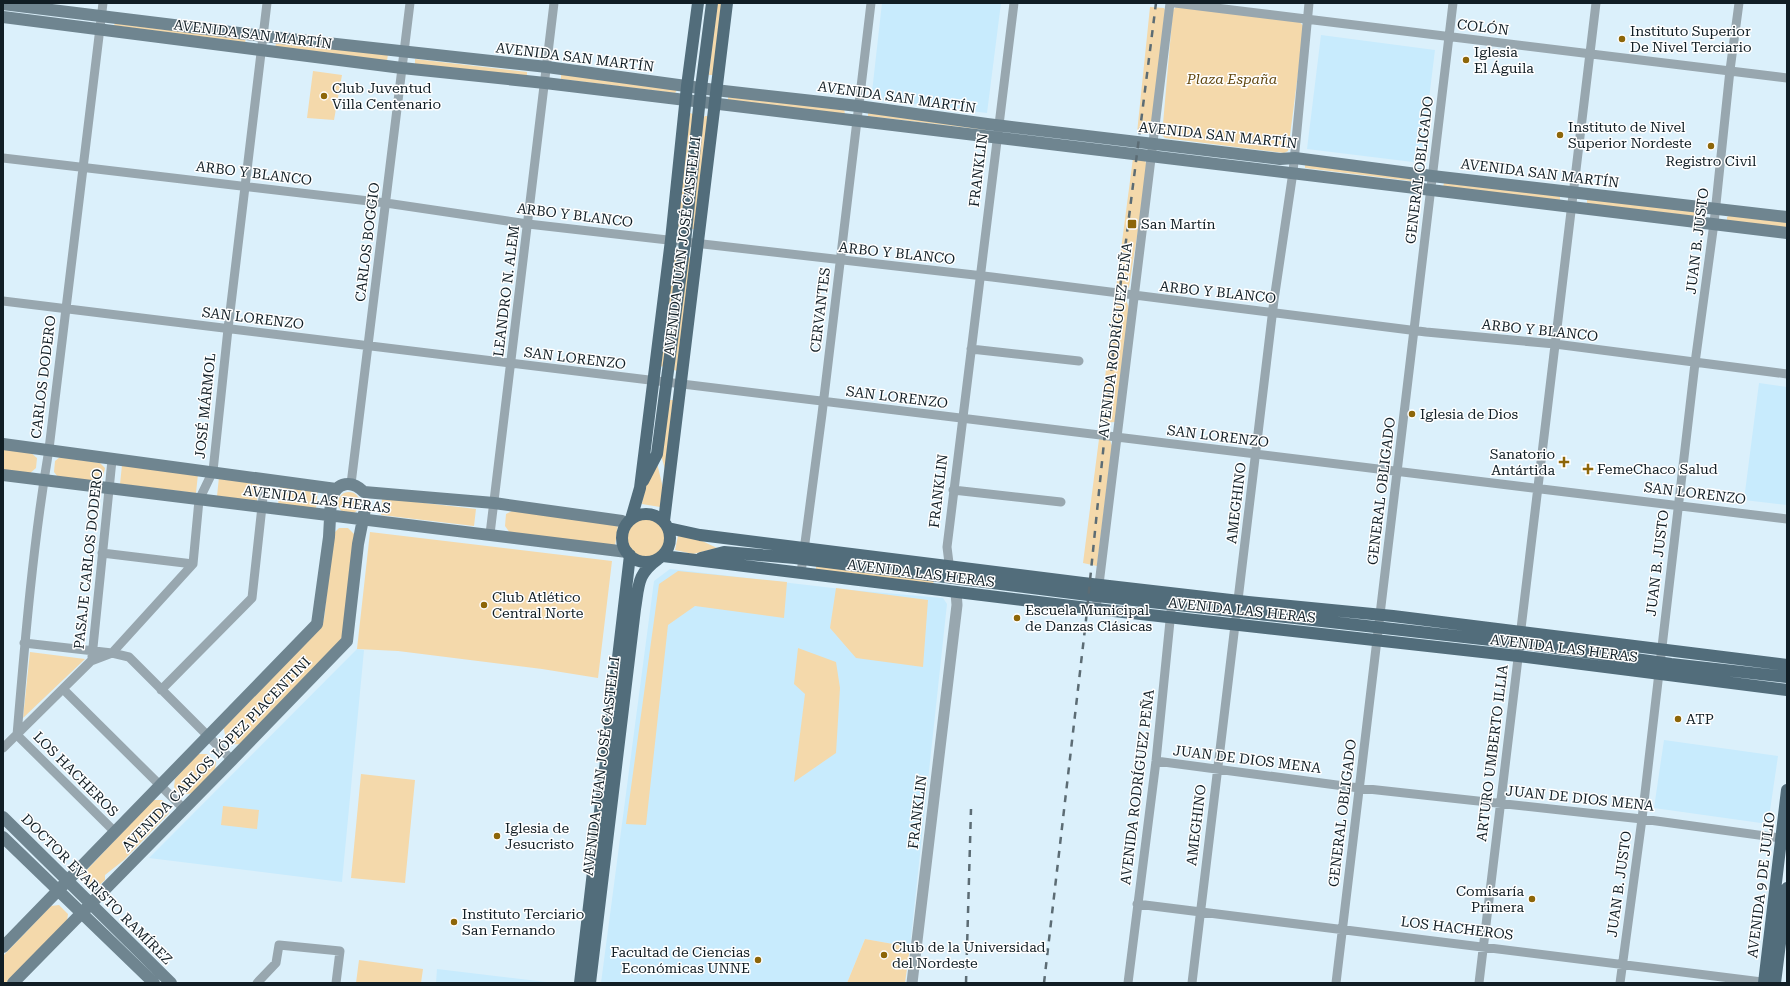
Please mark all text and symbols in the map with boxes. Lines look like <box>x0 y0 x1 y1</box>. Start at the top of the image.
street label: AVENIDA SAN MARTÍN <box>173 16 333 52</box>
street label: COLÓN <box>1456 16 1510 38</box>
place label: Instituto Superior De Nivel Terciario <box>1630 23 1751 55</box>
marker: Instituto Superior De Nivel Terciario <box>1617 34 1627 44</box>
street label: AVENIDA SAN MARTÍN <box>495 39 655 75</box>
place label: Iglesia El Águila <box>1474 44 1534 76</box>
marker: Iglesia El Águila <box>1461 55 1471 65</box>
park label: Plaza España <box>1186 71 1277 87</box>
street label: AVENIDA SAN MARTÍN <box>817 78 977 116</box>
place label: Club Juventud Villa Centenario <box>332 80 441 112</box>
marker: Club Juventud Villa Centenario <box>319 91 329 101</box>
street label: GENERAL OBLIGADO <box>1402 95 1436 245</box>
street label: AVENIDA SAN MARTÍN <box>1138 119 1298 151</box>
place label: Instituto de Nivel Superior Nordeste <box>1568 119 1692 151</box>
marker: Instituto de Nivel Superior Nordeste <box>1555 130 1565 140</box>
street label: FRANKLIN <box>966 132 990 208</box>
street label: AVENIDA JUAN JOSÉ CASTELLI <box>661 135 703 357</box>
marker: Registro Civil <box>1706 141 1716 151</box>
place label: Registro Civil <box>1666 153 1757 169</box>
street label: AVENIDA SAN MARTÍN <box>1460 155 1620 191</box>
street label: ARBO Y BLANCO <box>195 158 313 188</box>
street label: CARLOS BOGGIO <box>352 181 382 303</box>
street label: JUAN B. JUSTO <box>1683 187 1711 295</box>
street label: ARBO Y BLANCO <box>516 200 634 230</box>
place label: San Martín <box>1141 216 1215 232</box>
marker: San Martín <box>1126 218 1138 230</box>
street label: LEANDRO N. ALEM <box>490 224 522 358</box>
street label: ARBO Y BLANCO <box>838 239 956 267</box>
street label: AVENIDA RODRÍGUEZ PEÑA <box>1095 241 1135 439</box>
street label: CERVANTES <box>807 266 833 353</box>
street label: ARBO Y BLANCO <box>1159 278 1277 306</box>
street label: SAN LORENZO <box>201 304 305 332</box>
street label: CARLOS DODERO <box>28 314 58 440</box>
street label: ARBO Y BLANCO <box>1481 316 1599 344</box>
street label: SAN LORENZO <box>523 344 627 372</box>
street label: JOSÉ MÁRMOL <box>191 352 219 460</box>
street label: SAN LORENZO <box>845 383 949 411</box>
place label: Iglesia de Dios <box>1420 406 1519 422</box>
marker: Iglesia de Dios <box>1407 409 1417 419</box>
street label: GENERAL OBLIGADO <box>1364 416 1398 566</box>
street label: SAN LORENZO <box>1166 422 1270 450</box>
place label: Sanatorio Antártida <box>1490 446 1555 478</box>
street label: FRANKLIN <box>926 453 950 529</box>
marker: Sanatorio Antártida <box>1558 456 1570 468</box>
street label: AMEGHINO <box>1223 461 1249 545</box>
place label: FemeChaco Salud <box>1597 461 1718 477</box>
marker: FemeChaco Salud <box>1582 463 1594 475</box>
street label: PASAJE CARLOS DODERO <box>71 468 105 650</box>
street label: SAN LORENZO <box>1643 479 1747 507</box>
street label: AVENIDA LAS HERAS <box>242 482 392 516</box>
street label: JUAN B. JUSTO <box>1643 509 1671 617</box>
street label: AVENIDA LAS HERAS <box>846 556 996 590</box>
place label: Club Atlético Central Norte <box>492 589 584 621</box>
street label: AVENIDA LAS HERAS <box>1167 594 1317 626</box>
marker: Club Atlético Central Norte <box>479 600 489 610</box>
place label: Escuela Municipal de Danzas Clásicas <box>1025 602 1152 634</box>
marker: Escuela Municipal de Danzas Clásicas <box>1012 613 1022 623</box>
street label: AVENIDA LAS HERAS <box>1489 631 1639 665</box>
street label: AVENIDA CARLOS LÓPEZ PIACENTINI <box>118 653 314 855</box>
street label: AVENIDA JUAN JOSÉ CASTELLI <box>580 655 622 877</box>
street label: ARTURO UMBERTO ILLIA <box>1473 663 1511 842</box>
street label: AVENIDA RODRÍGUEZ PEÑA <box>1117 688 1157 886</box>
place label: ATP <box>1686 711 1714 727</box>
marker: ATP <box>1673 714 1683 724</box>
street label: LOS HACHEROS <box>30 728 122 820</box>
street label: GENERAL OBLIGADO <box>1325 738 1359 888</box>
street label: JUAN DE DIOS MENA <box>1172 742 1322 776</box>
street label: FRANKLIN <box>905 774 929 850</box>
street label: JUAN DE DIOS MENA <box>1505 782 1655 814</box>
street label: AMEGHINO <box>1183 783 1209 867</box>
street label: DOCTOR EVARISTO RAMÍREZ <box>18 810 176 968</box>
street label: AVENIDA 9 DE JULIO <box>1744 811 1778 959</box>
place label: Iglesia de Jesucristo <box>505 820 574 852</box>
street label: JUAN B. JUSTO <box>1604 830 1634 938</box>
marker: Iglesia de Jesucristo <box>492 831 502 841</box>
place label: Comisaría Primera <box>1456 883 1524 915</box>
marker: Comisaría Primera <box>1527 894 1537 904</box>
place label: Instituto Terciario San Fernando <box>462 906 584 938</box>
street label: LOS HACHEROS <box>1400 913 1514 943</box>
marker: Instituto Terciario San Fernando <box>449 917 459 927</box>
place label: Club de la Universidad del Nordeste <box>892 939 1046 971</box>
place label: Facultad de Ciencias Económicas UNNE <box>611 944 750 976</box>
marker: Club de la Universidad del Nordeste <box>879 950 889 960</box>
marker: Facultad de Ciencias Económicas UNNE <box>753 955 763 965</box>

